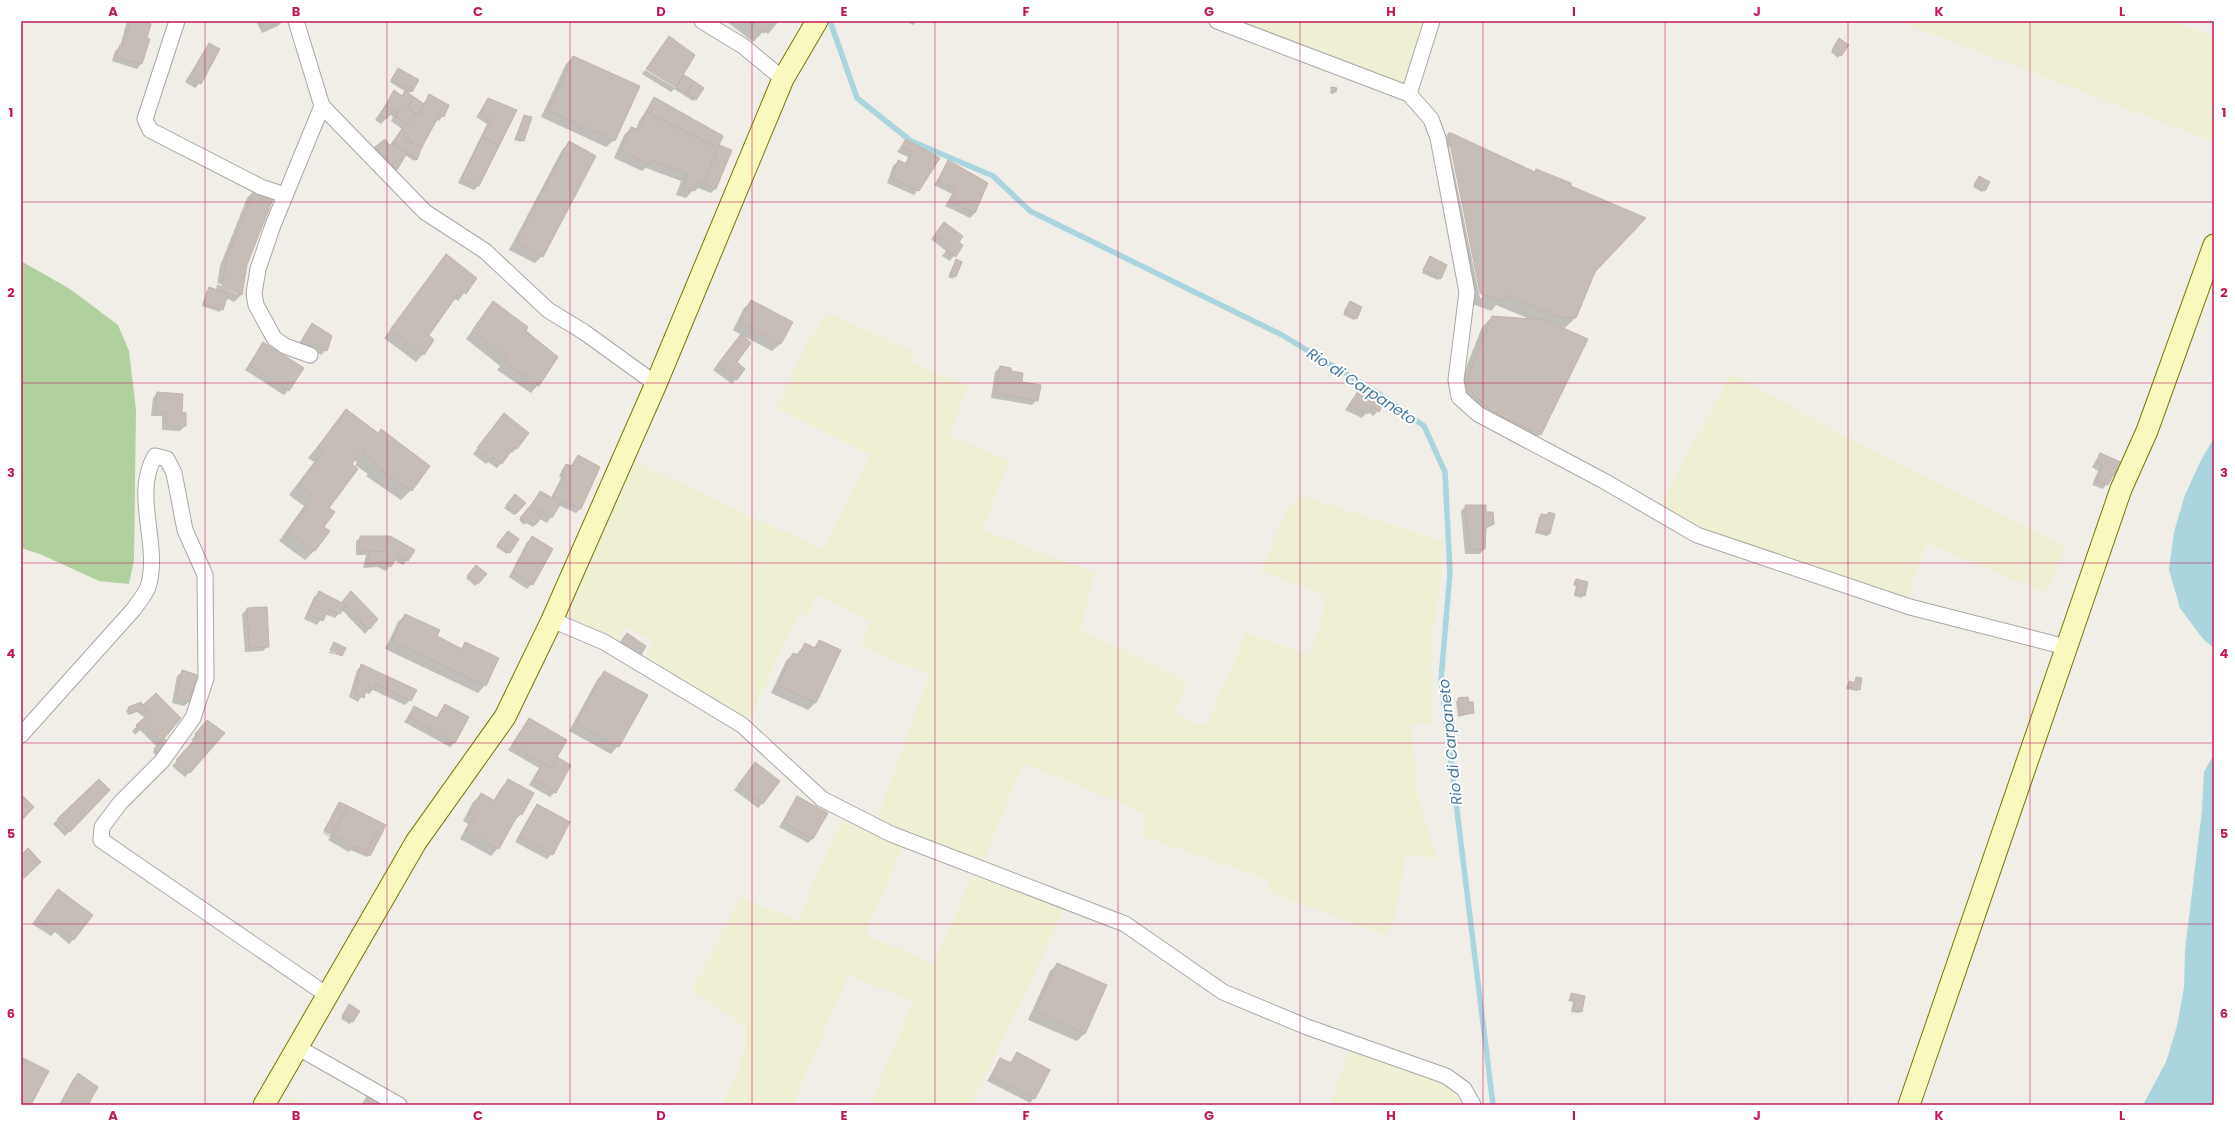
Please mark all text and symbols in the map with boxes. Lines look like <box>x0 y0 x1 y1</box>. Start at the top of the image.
text: A <box>108 2 118 21</box>
text: B <box>292 2 301 21</box>
text: C <box>473 2 483 21</box>
text: D <box>656 2 666 21</box>
text: E <box>840 2 848 21</box>
text: F <box>1022 2 1030 21</box>
text: G <box>1204 2 1214 21</box>
text: H <box>1386 2 1396 21</box>
text: I <box>1572 2 1576 21</box>
text: J <box>1753 2 1761 21</box>
text: K <box>1934 2 1944 21</box>
text: L <box>2119 2 2125 21</box>
text: 1 <box>9 103 13 122</box>
text: 1 <box>2222 103 2226 122</box>
text: 2 <box>7 283 15 302</box>
text: 2 <box>2220 283 2228 302</box>
water label: Rio di Carpaneto <box>1303 343 1421 429</box>
text: 3 <box>7 463 15 482</box>
text: 3 <box>2220 463 2228 482</box>
text: 4 <box>7 644 16 663</box>
text: 4 <box>2220 644 2229 663</box>
water label: Rio di Carpaneto <box>1433 678 1467 806</box>
text: 5 <box>7 824 15 843</box>
text: 5 <box>2220 824 2228 843</box>
text: 6 <box>7 1004 15 1023</box>
text: 6 <box>2220 1004 2228 1023</box>
text: A <box>108 1106 118 1125</box>
text: B <box>292 1106 301 1125</box>
text: C <box>473 1106 483 1125</box>
text: D <box>656 1106 666 1125</box>
text: E <box>840 1106 848 1125</box>
text: F <box>1022 1106 1030 1125</box>
text: G <box>1204 1106 1214 1125</box>
text: H <box>1386 1106 1396 1125</box>
text: I <box>1572 1106 1576 1125</box>
text: J <box>1753 1106 1761 1125</box>
text: K <box>1934 1106 1944 1125</box>
text: L <box>2119 1106 2125 1125</box>

